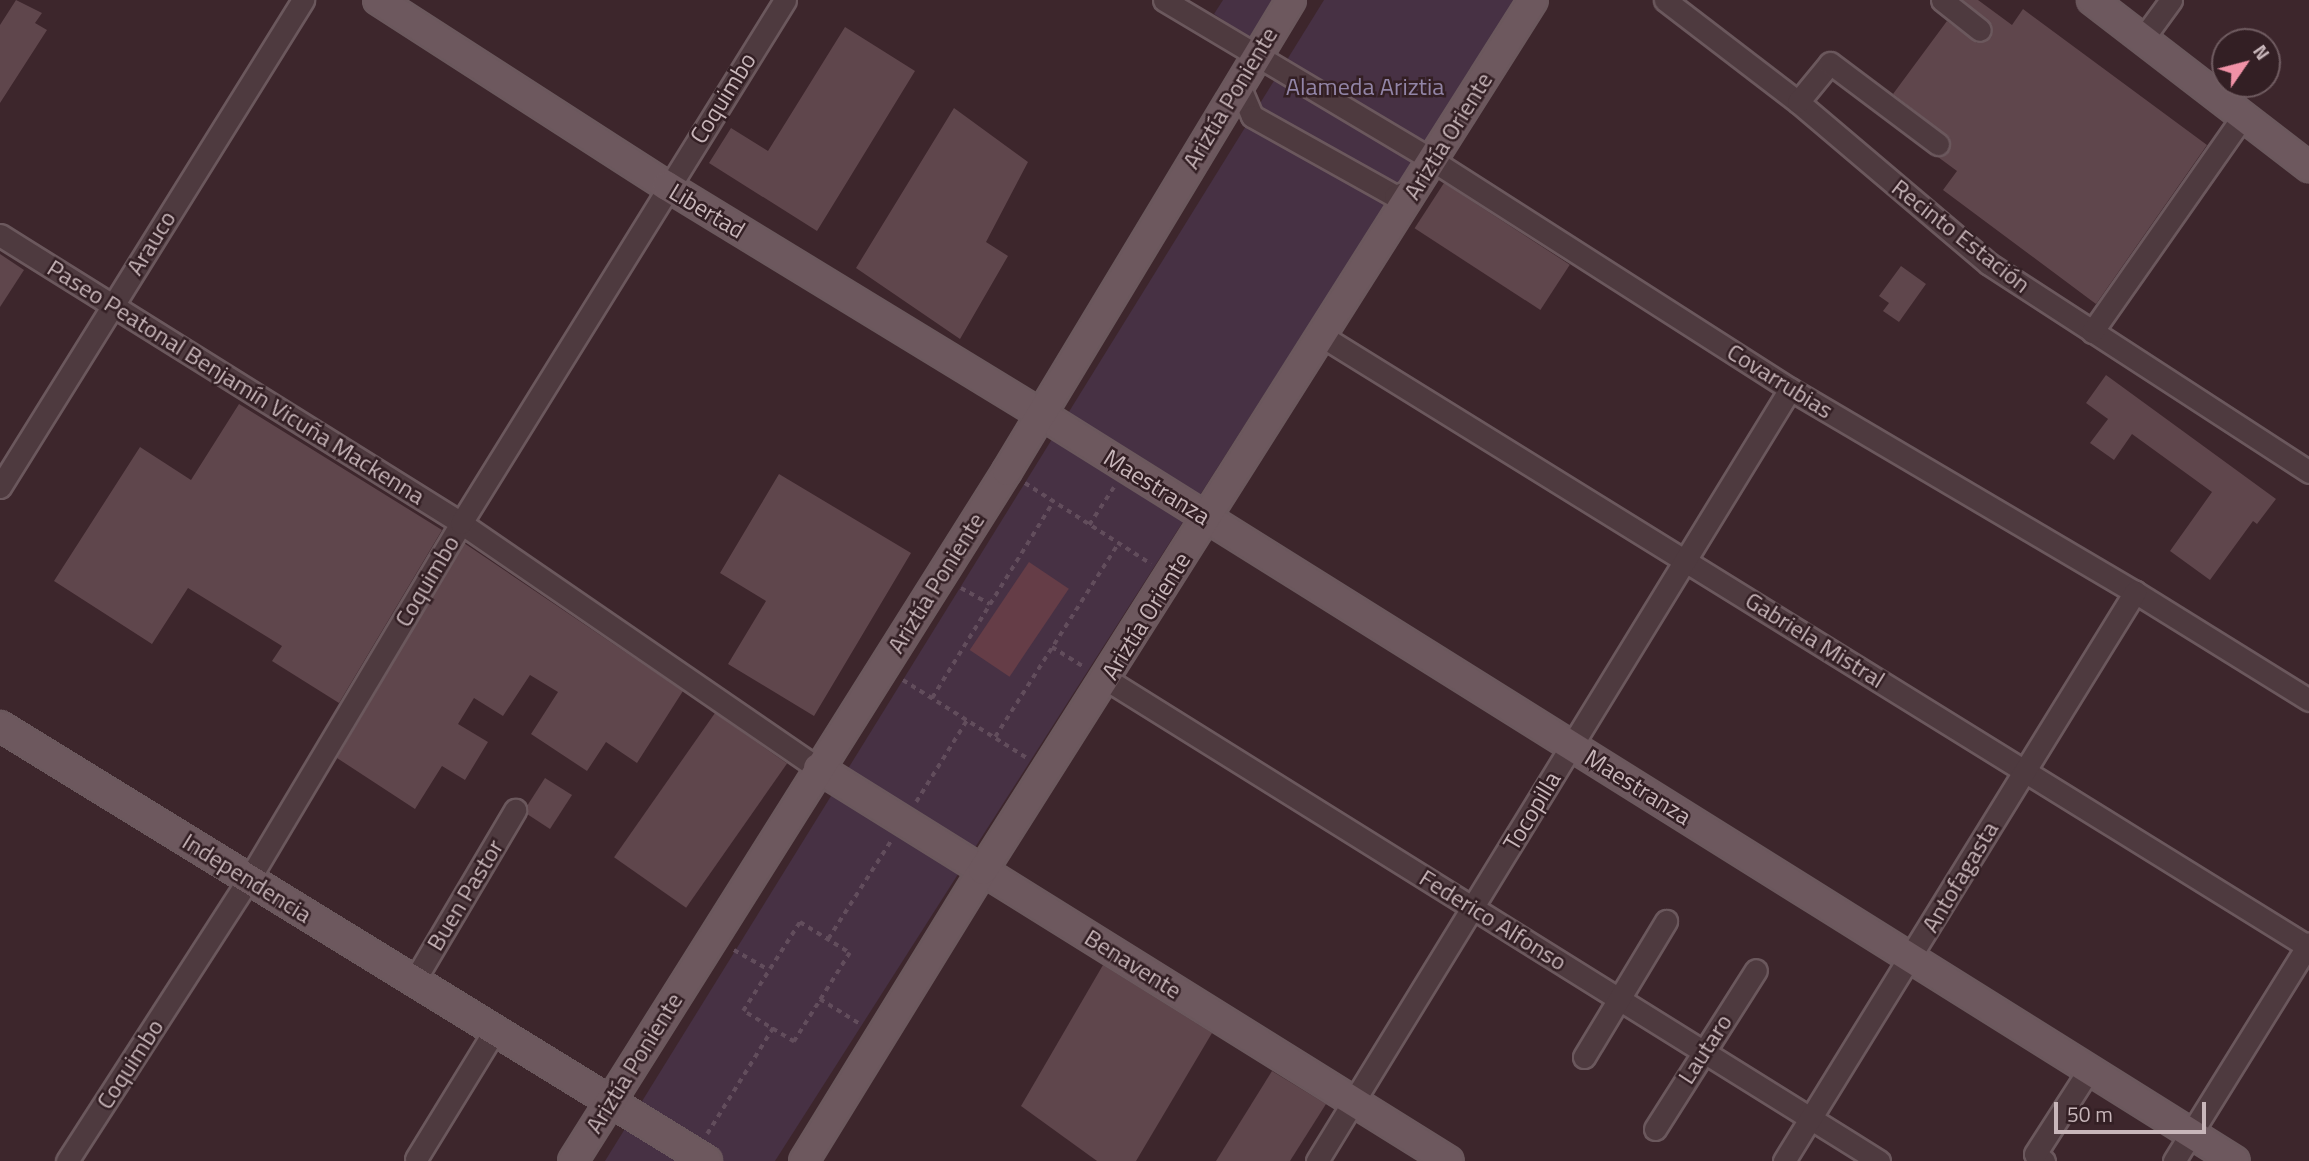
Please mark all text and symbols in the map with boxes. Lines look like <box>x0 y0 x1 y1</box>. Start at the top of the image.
street label: Ariztía Poniente <box>1176 22 1284 174</box>
north arrow <box>2211 28 2281 98</box>
text: N <box>2246 38 2278 66</box>
street label: Coquimbo <box>684 47 762 149</box>
street label: Ariztía Oriente <box>1397 67 1499 205</box>
park label: Alameda Ariztia <box>1286 73 1444 101</box>
street label: Recinto Estación <box>1886 173 2036 299</box>
street label: Libertad <box>664 177 750 245</box>
street label: Arauco <box>120 206 182 280</box>
street label: Paseo Peatonal Benjamín Vicuña Mackenna <box>42 253 430 511</box>
street label: Covarrubias <box>1722 337 1838 425</box>
street label: Maestranza <box>1098 443 1216 531</box>
street label: Ariztía Poniente <box>881 507 991 659</box>
street label: Coquimbo <box>389 530 465 632</box>
street label: Ariztía Oriente <box>1095 547 1197 685</box>
street label: Gabriela Mistral <box>1740 586 1890 694</box>
street label: Maestranza <box>1579 743 1697 831</box>
street label: Tocopilla <box>1497 766 1567 856</box>
street label: Antofagasta <box>1916 816 2004 938</box>
street label: Independencia <box>177 827 317 929</box>
street label: Buen Pastor <box>421 834 509 956</box>
street label: Federico Alfonso <box>1414 863 1572 977</box>
street label: Benavente <box>1079 923 1187 1005</box>
street label: Ariztía Poniente <box>579 987 689 1139</box>
street label: Lautaro <box>1672 1009 1738 1089</box>
street label: Coquimbo <box>90 1014 170 1114</box>
scale bar <box>2057 1088 2209 1132</box>
text: 50 m <box>2067 1098 2113 1130</box>

